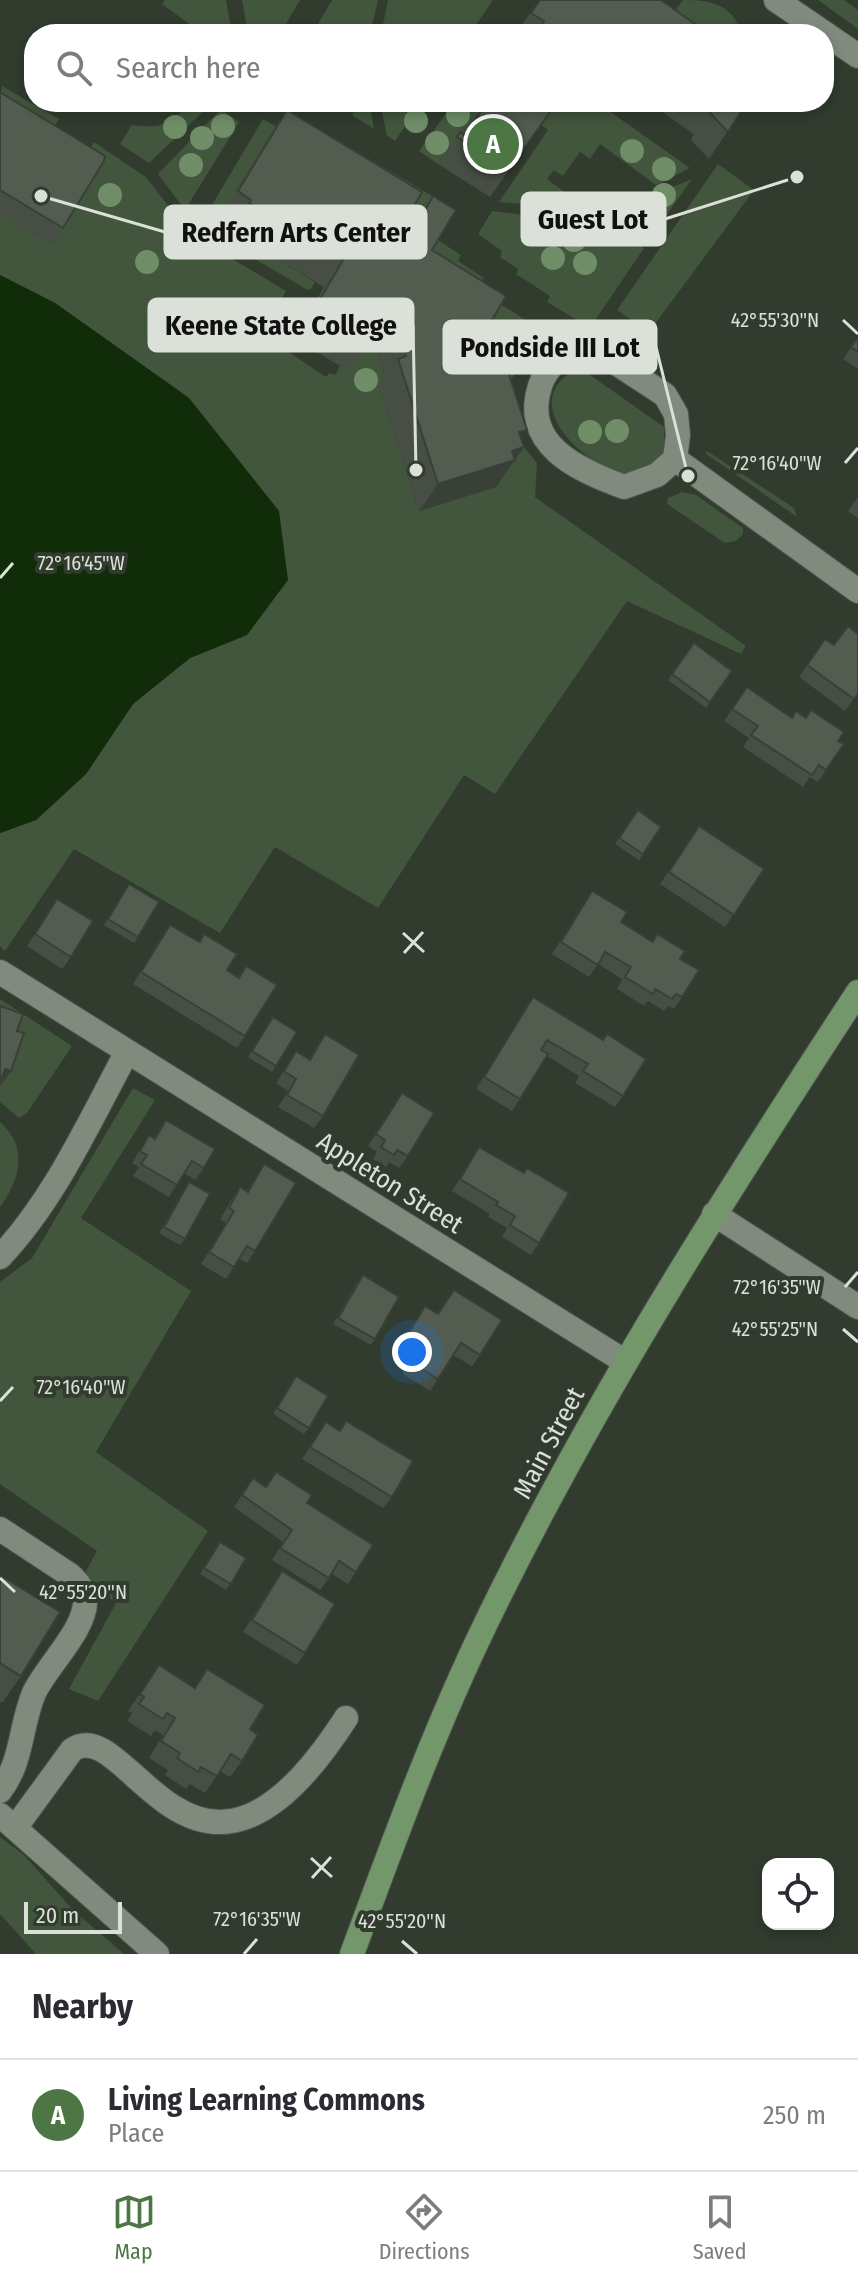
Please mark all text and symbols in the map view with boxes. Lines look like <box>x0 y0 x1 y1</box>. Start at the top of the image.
search box <box>24 24 834 112</box>
icon: search <box>52 46 96 90</box>
text: Search here <box>116 50 261 86</box>
pin: A <box>467 114 519 174</box>
callout: Guest Lot <box>522 193 665 245</box>
text: Guest Lot <box>538 203 649 236</box>
callout: Redfern Arts Center <box>165 206 426 258</box>
text: Redfern Arts Center <box>182 216 411 249</box>
callout: Keene State College <box>149 299 413 351</box>
text: 42°55'30"N <box>731 308 819 332</box>
text: Keene State College <box>165 309 397 342</box>
callout: Pondside III Lot <box>444 321 656 373</box>
text: Pondside III Lot <box>460 331 641 364</box>
text: 72°16'40"W <box>732 451 822 475</box>
text: 72°16'45"W <box>37 551 125 575</box>
street label: Appleton Street <box>311 1126 469 1241</box>
text: 72°16'35"W <box>733 1275 821 1299</box>
text: 42°55'25"N <box>732 1317 818 1341</box>
your location <box>392 1332 432 1372</box>
text: 72°16'40"W <box>36 1375 126 1399</box>
street label: Main Street <box>507 1382 591 1504</box>
text: 42°55'20"N <box>39 1580 127 1604</box>
map controls <box>762 1858 834 1930</box>
button: locate <box>762 1858 834 1930</box>
scale bar <box>24 1898 122 1934</box>
text: 20 m <box>36 1902 79 1929</box>
text: 72°16'35"W <box>213 1907 301 1931</box>
text: 42°55'20"N <box>358 1909 446 1933</box>
text: Nearby <box>32 1986 133 2027</box>
text: Living Learning Commons <box>108 2082 425 2118</box>
text: A <box>51 2100 65 2131</box>
text: 250 m <box>763 2100 826 2131</box>
text: Place <box>108 2118 164 2149</box>
tab: Map <box>112 2190 156 2265</box>
tab: Directions <box>379 2190 470 2265</box>
tab: Saved <box>693 2190 746 2265</box>

